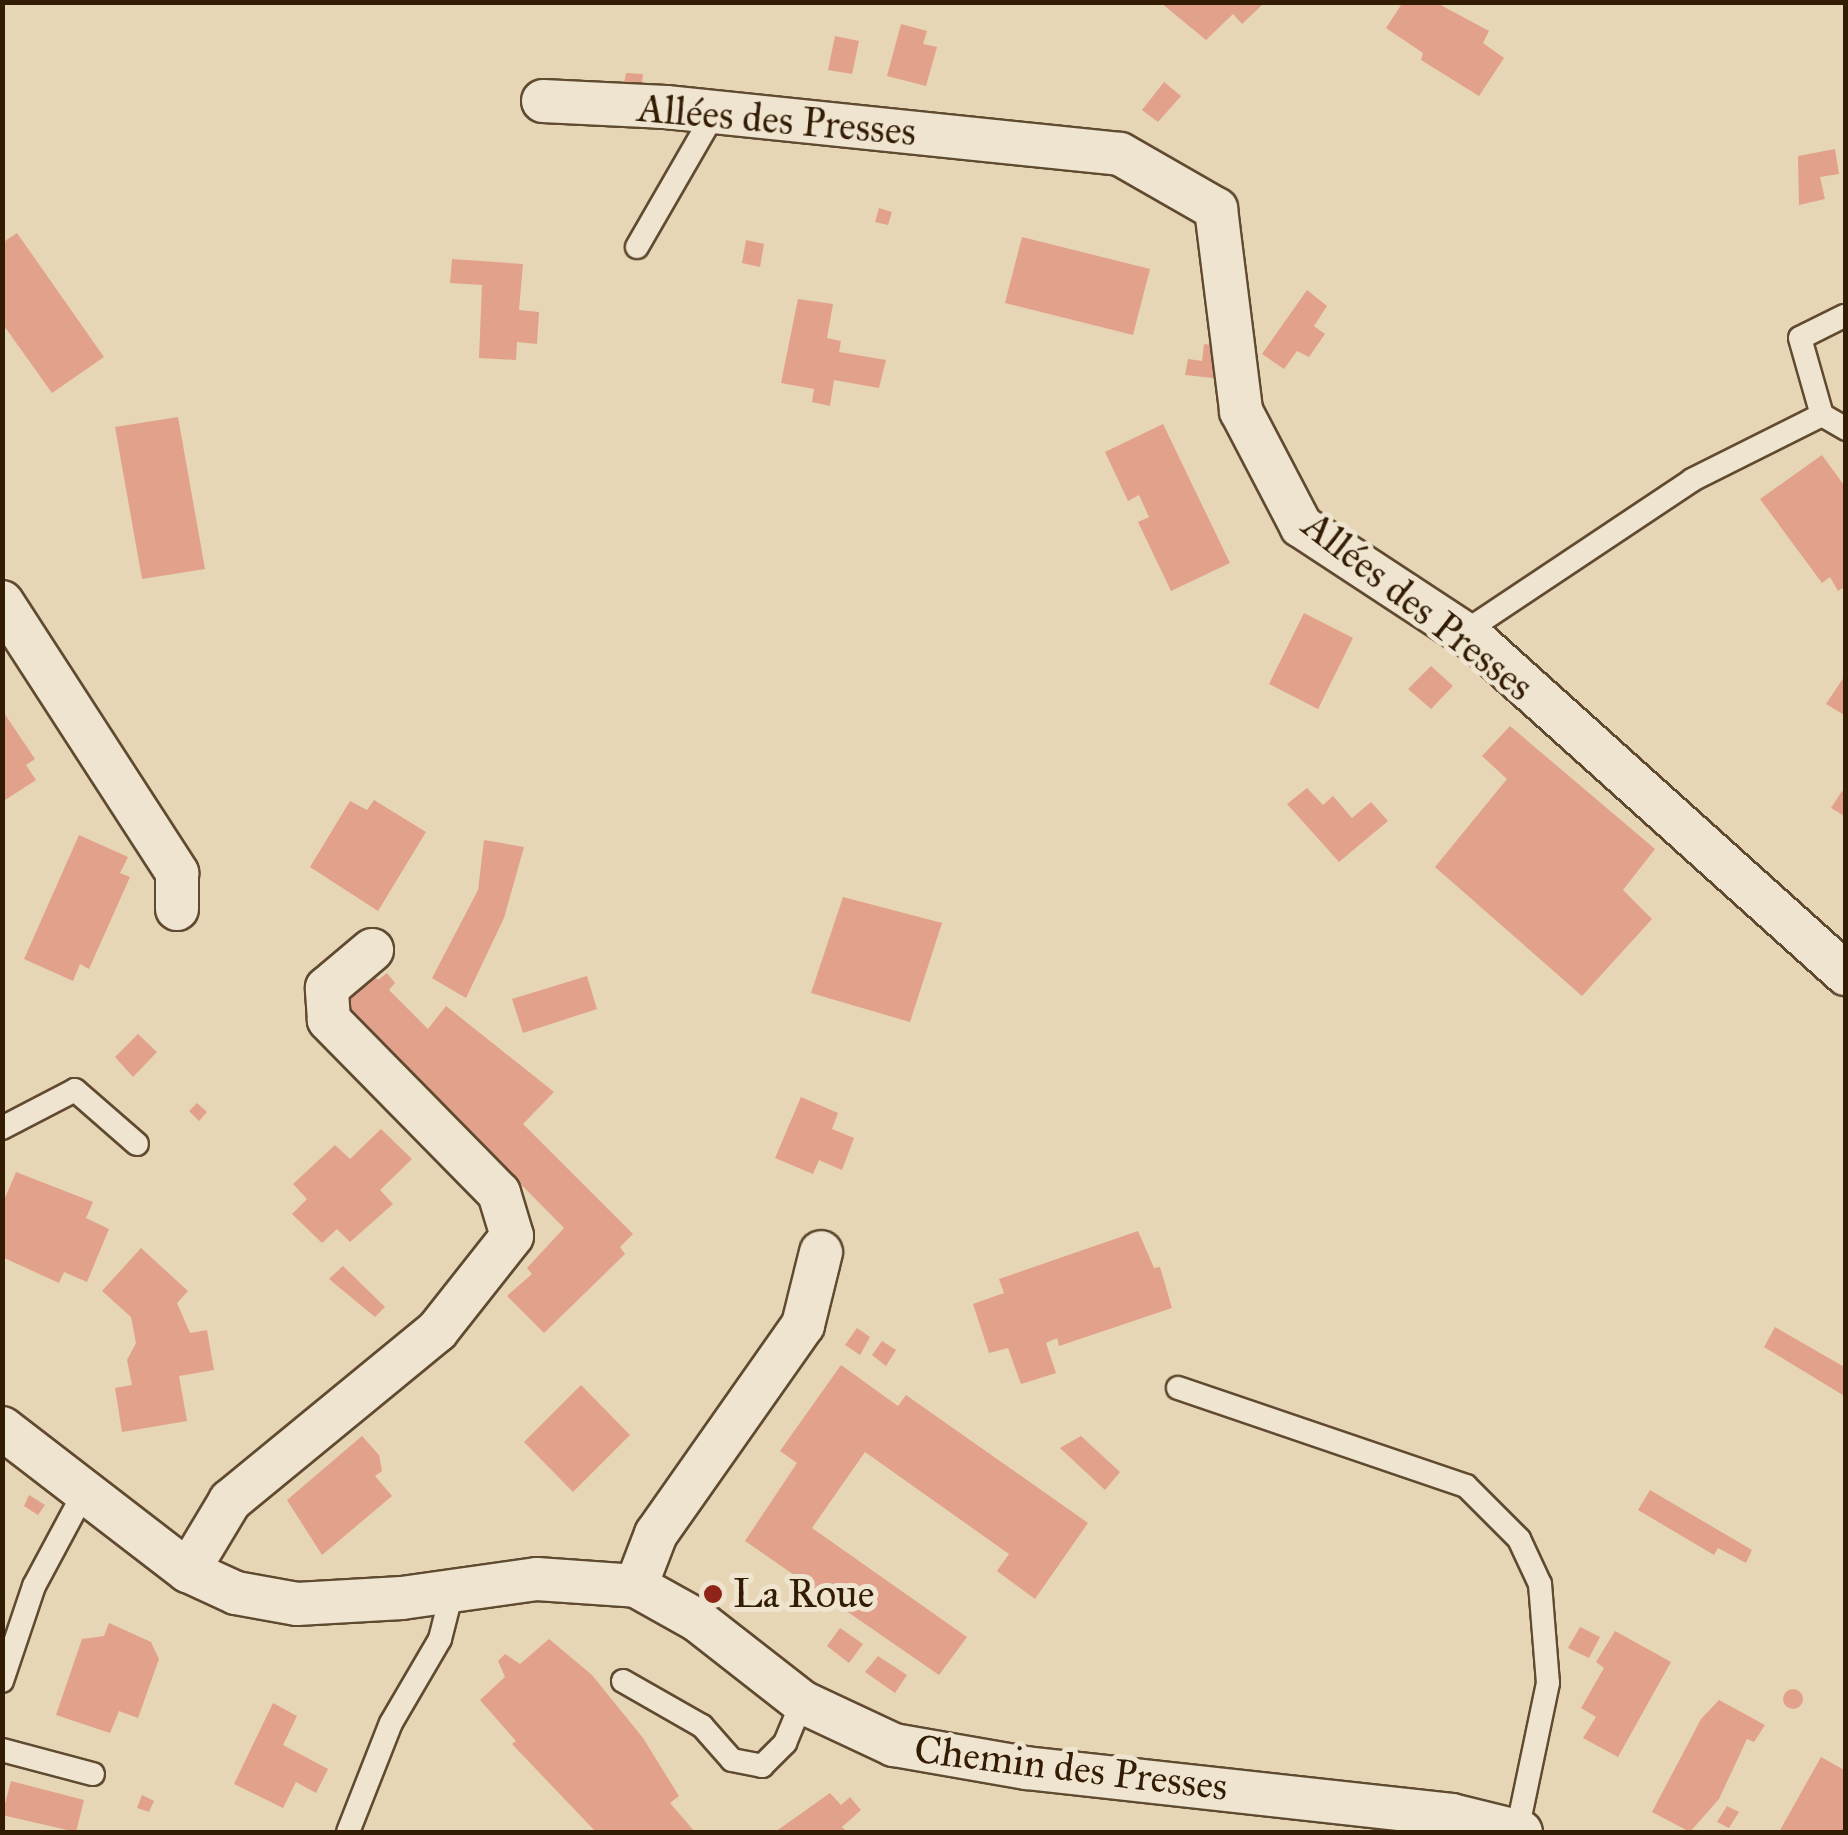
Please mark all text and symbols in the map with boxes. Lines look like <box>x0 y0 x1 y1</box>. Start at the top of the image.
street label: Allées des Presses <box>636 84 918 156</box>
street label: Allées des Presses <box>1293 501 1543 711</box>
place label: La Roue <box>733 1570 874 1618</box>
marker: La Roue <box>702 1583 724 1605</box>
street label: Chemin des Presses <box>912 1725 1230 1811</box>

